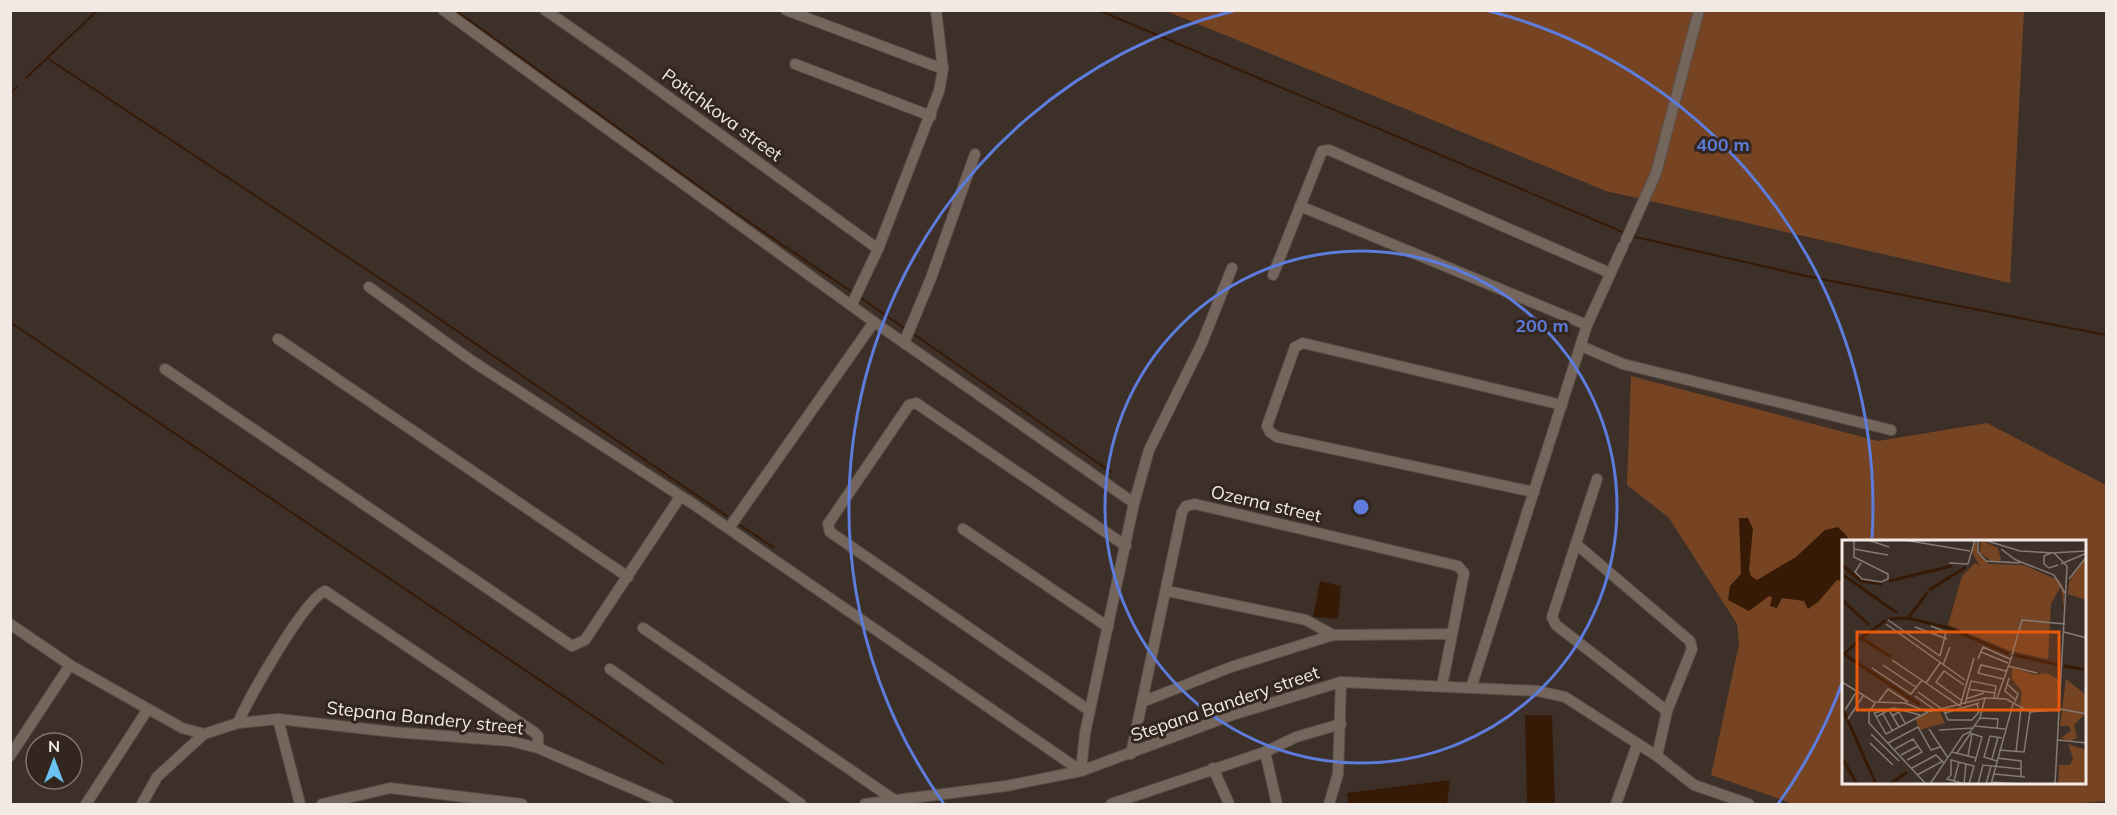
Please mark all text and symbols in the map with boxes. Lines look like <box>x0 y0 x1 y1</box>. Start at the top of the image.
street label: Potichkova street <box>658 63 787 166</box>
text: 400 m <box>1696 133 1750 156</box>
text: 200 m <box>1515 314 1569 337</box>
street label: Ozerna street <box>1209 480 1324 527</box>
centre of rings <box>1351 497 1371 517</box>
inset map <box>1842 540 2087 785</box>
street label: Stepana Bandery street <box>1128 660 1322 747</box>
street label: Stepana Bandery street <box>326 696 525 739</box>
north arrow <box>24 731 84 791</box>
text: N <box>48 736 60 756</box>

